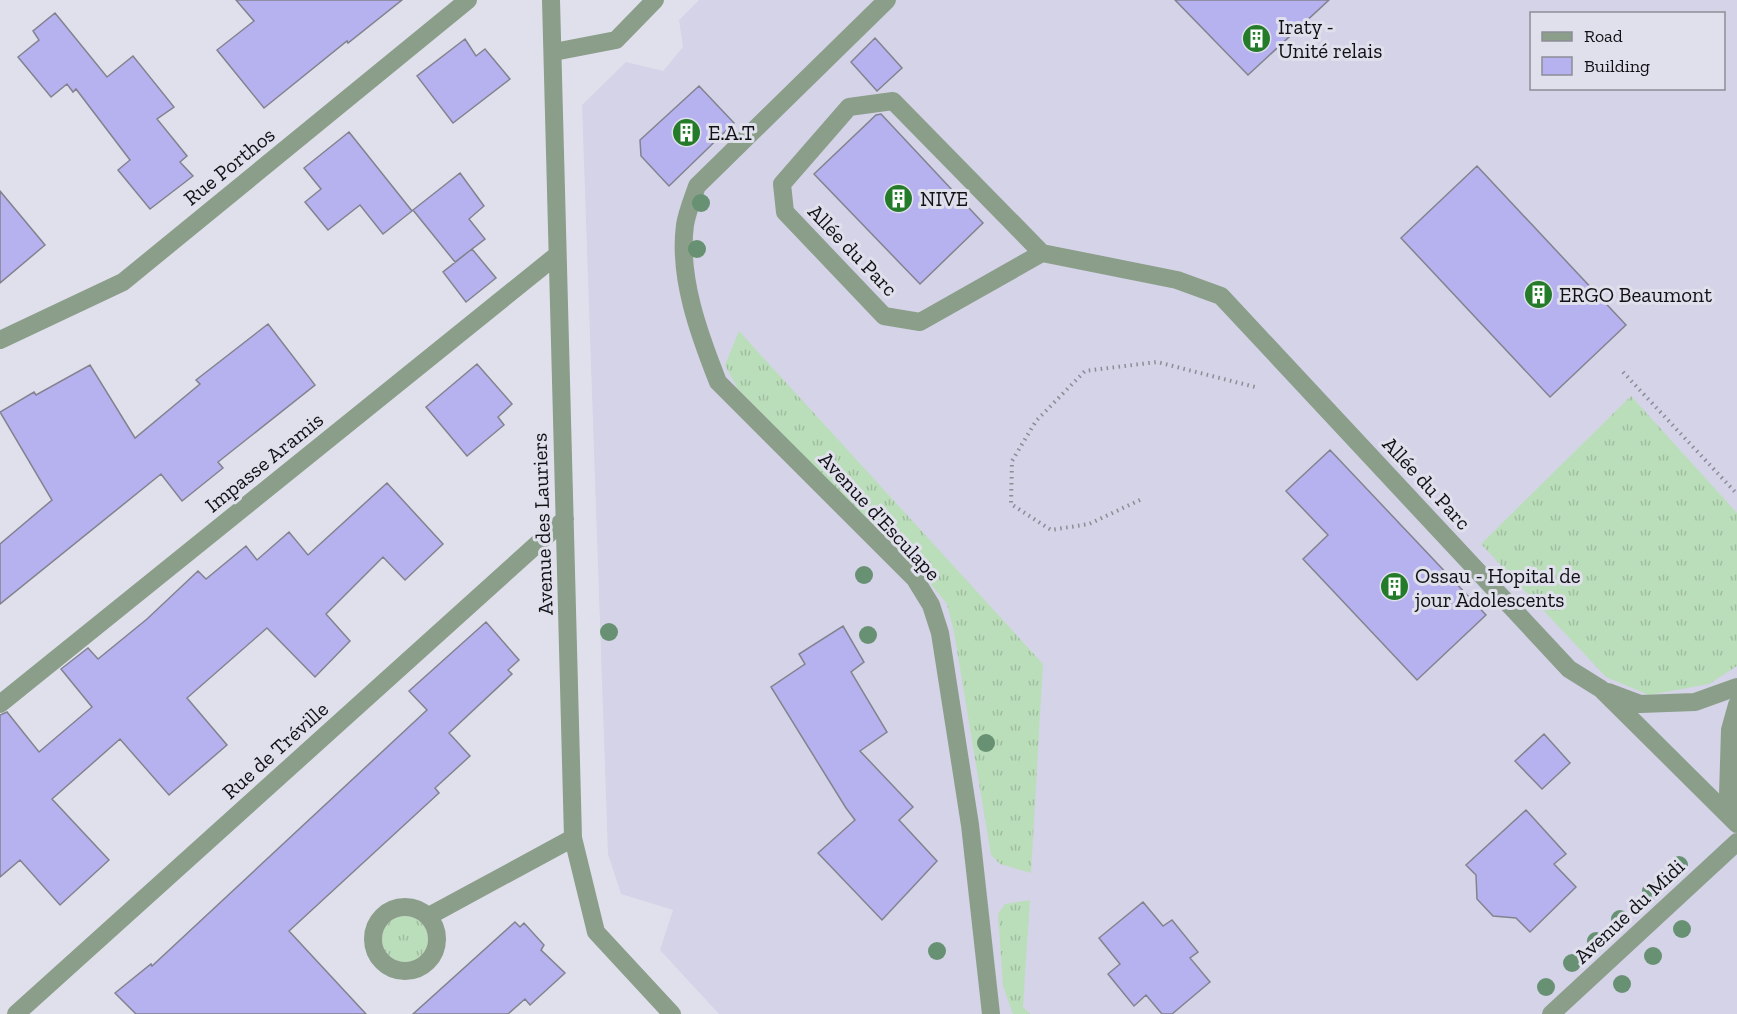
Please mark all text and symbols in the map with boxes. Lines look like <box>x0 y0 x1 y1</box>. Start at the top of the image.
legend <box>1530 12 1725 90</box>
place label: Iraty - Unité relais <box>1278 14 1382 63</box>
building icon: Iraty - Unité relais <box>1241 22 1273 54</box>
text: Road <box>1584 25 1623 47</box>
text: Building <box>1584 55 1650 77</box>
building icon: E.A.T <box>671 116 703 148</box>
place label: E.A.T <box>708 120 755 145</box>
street label: Rue Porthos <box>178 122 280 210</box>
building icon: NIVE <box>883 182 915 214</box>
place label: NIVE <box>920 186 968 211</box>
street label: Allée du Parc <box>803 199 903 301</box>
building icon: ERGO Beaumont <box>1522 278 1554 310</box>
place label: ERGO Beaumont <box>1559 282 1712 307</box>
street label: Impasse Aramis <box>200 407 328 517</box>
street label: Allée du Parc <box>1378 431 1476 535</box>
street label: Avenue des Lauriers <box>526 432 558 616</box>
street label: Avenue d'Esculape <box>814 446 946 586</box>
place label: Ossau - Hopital de jour Adolescents <box>1414 563 1581 613</box>
building icon: Ossau - Hopital de jour Adolescents <box>1378 571 1410 603</box>
street label: Rue de Tréville <box>217 696 333 804</box>
street label: Avenue du Midi <box>1569 854 1689 968</box>

